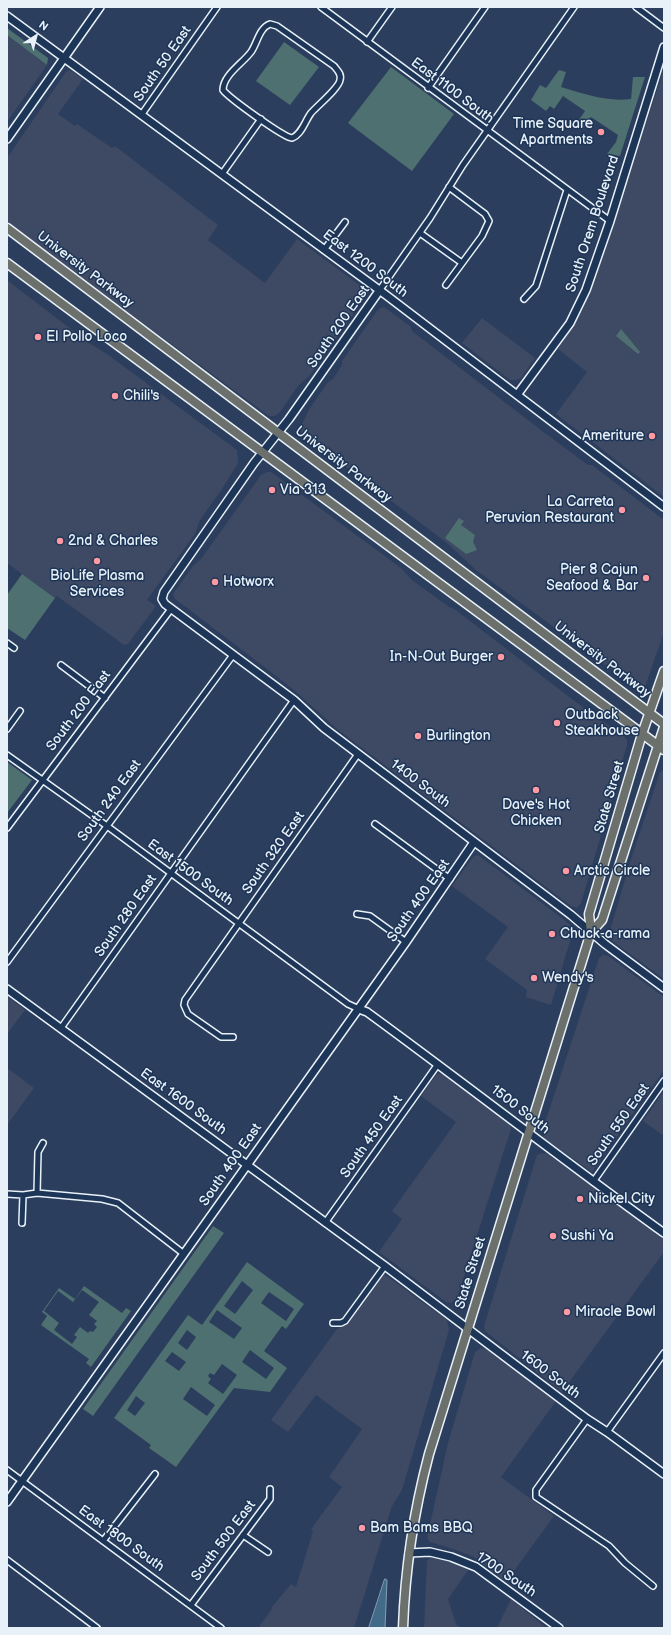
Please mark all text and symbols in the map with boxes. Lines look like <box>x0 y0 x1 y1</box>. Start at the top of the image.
north arrow <box>16 16 56 56</box>
text: N <box>36 18 51 34</box>
street label: South 50 East <box>131 23 195 105</box>
street label: East 1100 South <box>407 54 497 128</box>
place label: Time Square Apartments <box>513 116 593 148</box>
marker: Time Square Apartments <box>596 127 606 137</box>
street label: South Orem Boulevard <box>563 154 623 294</box>
street label: East 1200 South <box>319 227 411 301</box>
street label: University Parkway <box>33 228 137 312</box>
street label: South 200 East <box>304 283 374 371</box>
place label: El Pollo Loco <box>46 329 127 345</box>
marker: El Pollo Loco <box>33 332 43 342</box>
place label: Chili's <box>123 388 159 404</box>
marker: Chili's <box>110 391 120 401</box>
street label: University Parkway <box>291 423 395 507</box>
place label: Ameriture <box>582 428 644 444</box>
marker: Ameriture <box>647 431 657 441</box>
place label: Via 313 <box>280 482 326 498</box>
marker: Via 313 <box>267 485 277 495</box>
place label: La Carreta Peruvian Restaurant <box>485 494 614 526</box>
marker: La Carreta Peruvian Restaurant <box>617 505 627 515</box>
place label: 2nd & Charles <box>68 533 158 549</box>
marker: 2nd & Charles <box>55 536 65 546</box>
marker: BioLife Plasma Services <box>92 556 102 566</box>
place label: Pier 8 Cajun Seafood & Bar <box>546 562 638 594</box>
place label: BioLife Plasma Services <box>50 568 144 600</box>
marker: Pier 8 Cajun Seafood & Bar <box>641 573 651 583</box>
place label: Hotworx <box>223 574 274 590</box>
marker: Hotworx <box>210 577 220 587</box>
street label: University Parkway <box>550 618 654 702</box>
place label: In-N-Out Burger <box>390 649 493 665</box>
marker: In-N-Out Burger <box>496 652 506 662</box>
street label: South 200 East <box>43 667 115 755</box>
place label: Outback Steakhouse <box>565 707 639 740</box>
marker: Outback Steakhouse <box>552 718 562 728</box>
place label: Burlington <box>426 728 491 744</box>
marker: Burlington <box>413 731 423 741</box>
street label: 1400 South <box>387 756 453 812</box>
street label: South 240 East <box>75 757 145 845</box>
street label: State Street <box>592 759 628 835</box>
marker: Dave's Hot Chicken <box>531 785 541 795</box>
place label: Dave's Hot Chicken <box>502 797 570 830</box>
street label: South 320 East <box>239 808 309 898</box>
street label: East 1500 South <box>144 836 236 910</box>
street label: South 400 East <box>384 856 454 946</box>
place label: Arctic Circle <box>574 863 650 879</box>
marker: Arctic Circle <box>561 866 571 876</box>
street label: South 280 East <box>91 872 161 960</box>
place label: Chuck-a-rama <box>560 926 650 942</box>
marker: Chuck-a-rama <box>547 929 557 939</box>
place label: Wendy's <box>542 970 594 986</box>
marker: Wendy's <box>529 973 539 983</box>
street label: East 1600 South <box>137 1065 229 1139</box>
street label: South 550 East <box>584 1081 654 1169</box>
street label: 1500 South <box>487 1082 553 1138</box>
street label: South 450 East <box>337 1093 407 1181</box>
street label: South 400 East <box>196 1120 266 1210</box>
place label: Nickel City <box>588 1191 655 1207</box>
marker: Nickel City <box>575 1194 585 1204</box>
place label: Sushi Ya <box>561 1228 614 1244</box>
marker: Sushi Ya <box>548 1231 558 1241</box>
street label: State Street <box>452 1235 490 1311</box>
place label: Miracle Bowl <box>575 1304 656 1320</box>
marker: Miracle Bowl <box>562 1307 572 1317</box>
street label: 1600 South <box>517 1347 583 1403</box>
street label: South 500 East <box>188 1497 260 1585</box>
street label: East 1800 South <box>75 1502 167 1576</box>
place label: Bam Bams BBQ <box>370 1520 473 1536</box>
marker: Bam Bams BBQ <box>357 1523 367 1533</box>
street label: 1700 South <box>473 1549 539 1601</box>

